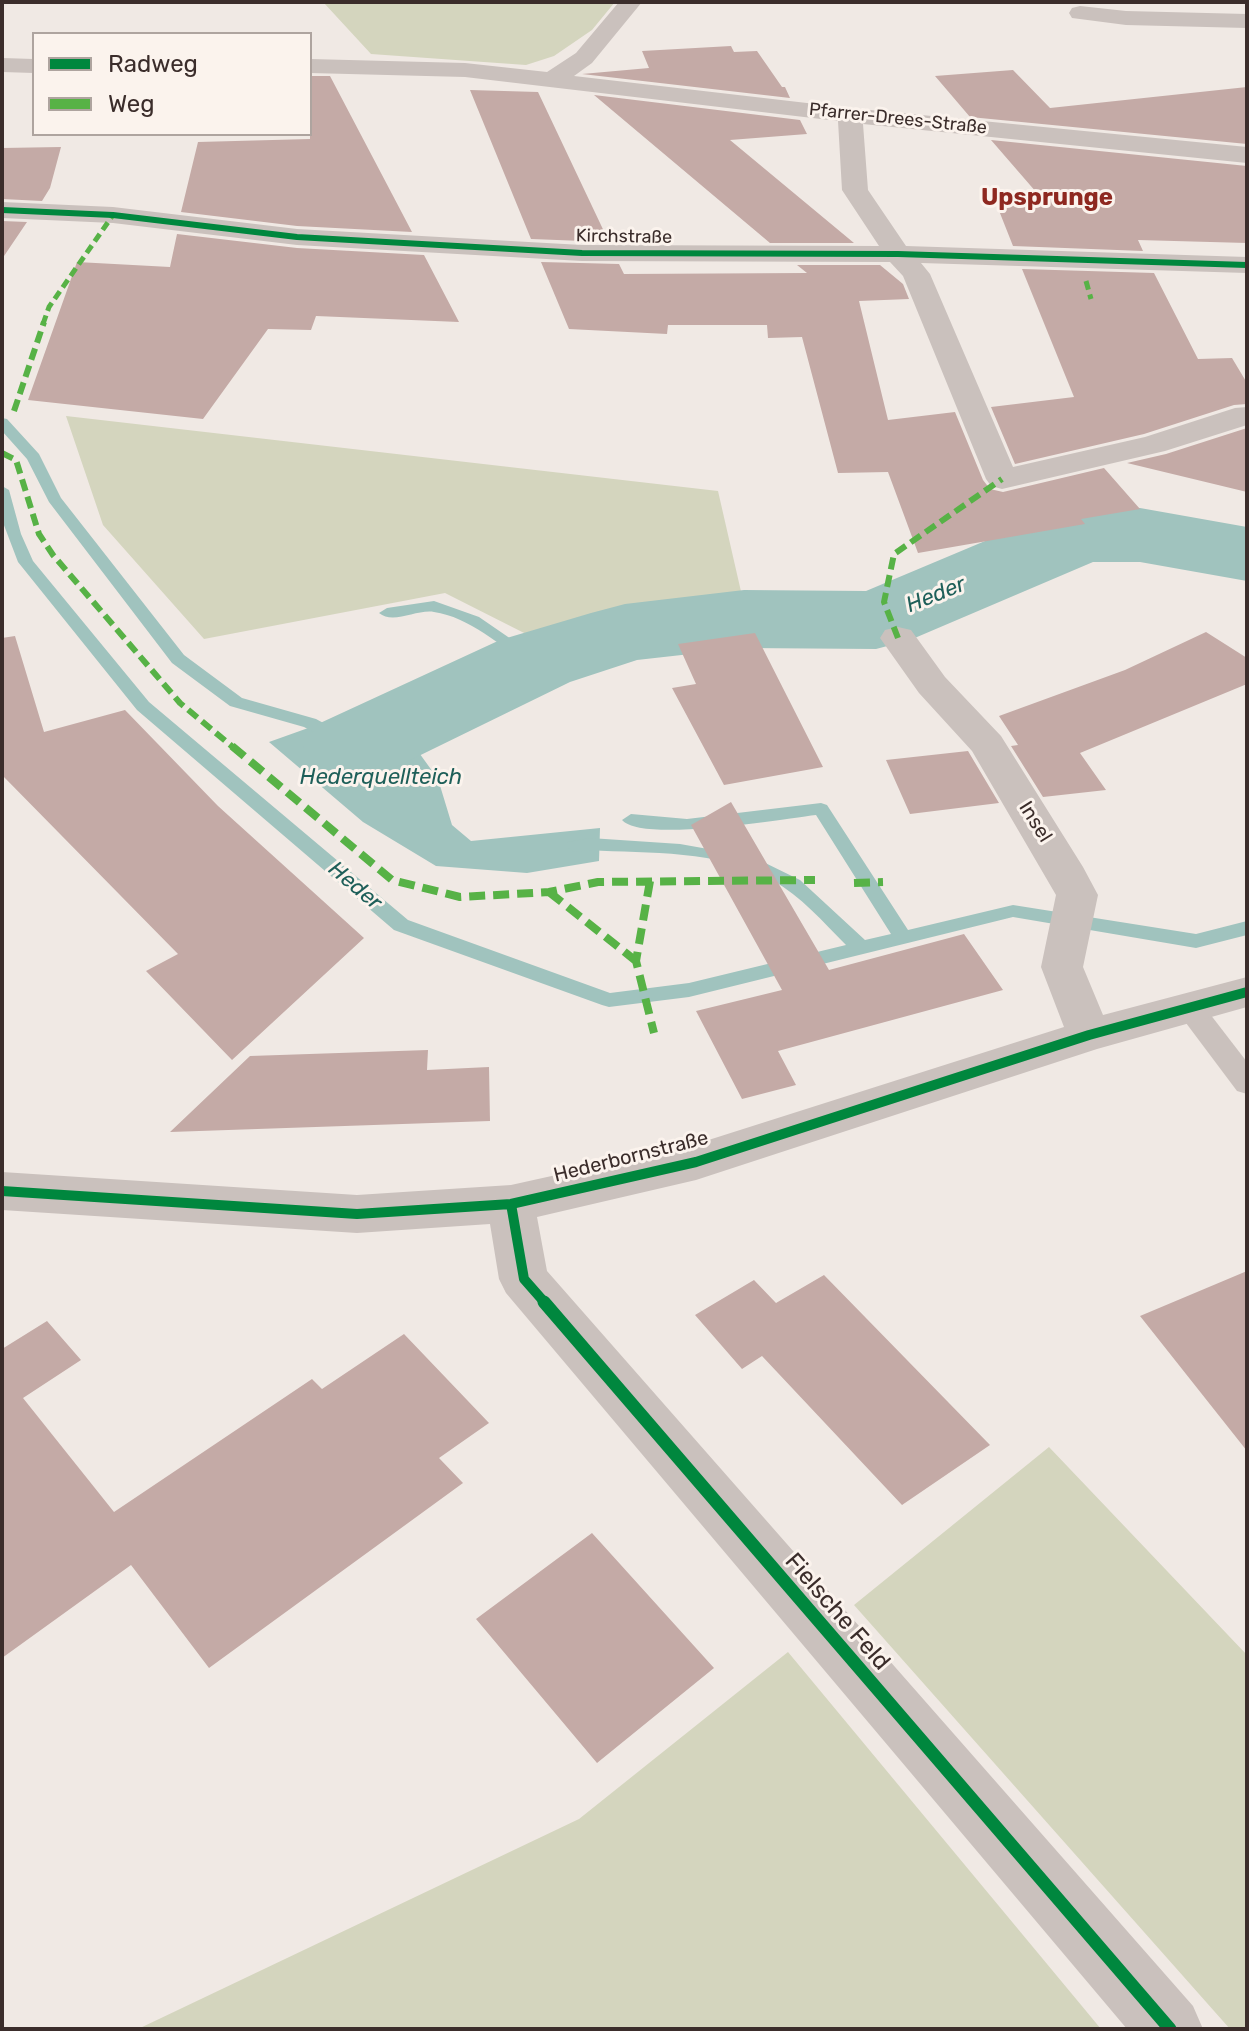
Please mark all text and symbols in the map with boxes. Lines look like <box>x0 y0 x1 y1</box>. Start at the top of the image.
legend <box>32 32 312 136</box>
text: Radweg <box>108 50 198 78</box>
text: Weg <box>108 90 155 118</box>
street label: Pfarrer-Drees-Straße <box>808 99 988 139</box>
district label: Upsprunge <box>981 184 1113 212</box>
street label: Kirchstraße <box>576 225 672 249</box>
water label: Heder <box>902 571 970 619</box>
water label: Hederquellteich <box>300 765 462 791</box>
street label: Insel <box>1013 797 1057 847</box>
water label: Heder <box>323 856 387 916</box>
street label: Hederbornstraße <box>551 1126 711 1188</box>
street label: Fielsche Feld <box>778 1548 896 1676</box>

